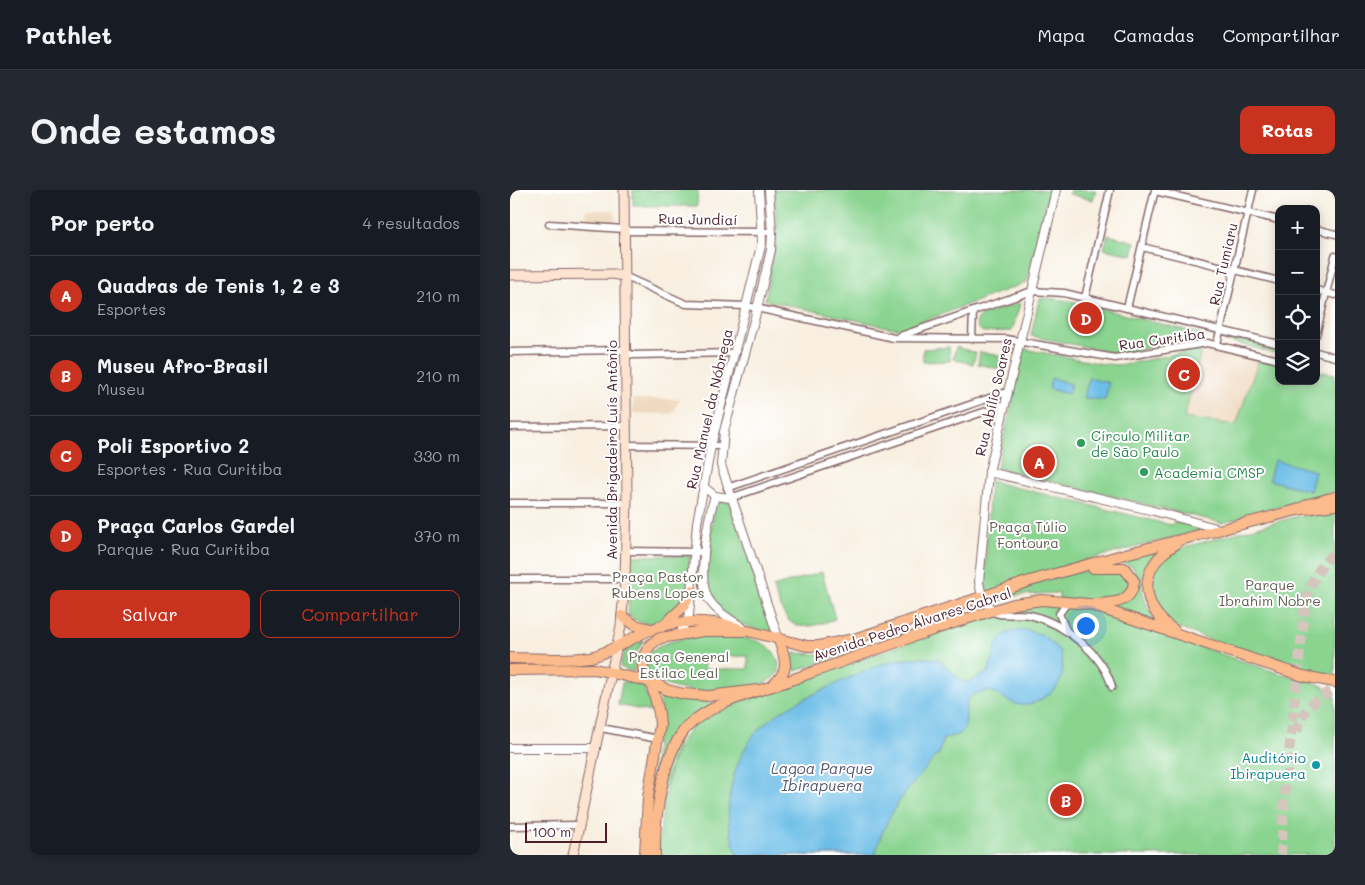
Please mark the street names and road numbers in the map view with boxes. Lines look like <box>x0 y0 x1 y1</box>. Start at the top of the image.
street label: Rua Jundiaí <box>658 209 738 229</box>
street label: Rua Tumiaru <box>1204 221 1242 307</box>
street label: Rua Curitiba <box>1118 324 1206 354</box>
street label: Rua Manuel da Nóbrega <box>681 327 737 491</box>
street label: Rua Abílio Soares <box>970 336 1016 458</box>
street label: Avenida Brigadeiro Luís Antônio <box>602 340 621 560</box>
street label: Avenida Pedro Álvares Cabral <box>810 583 1014 665</box>

